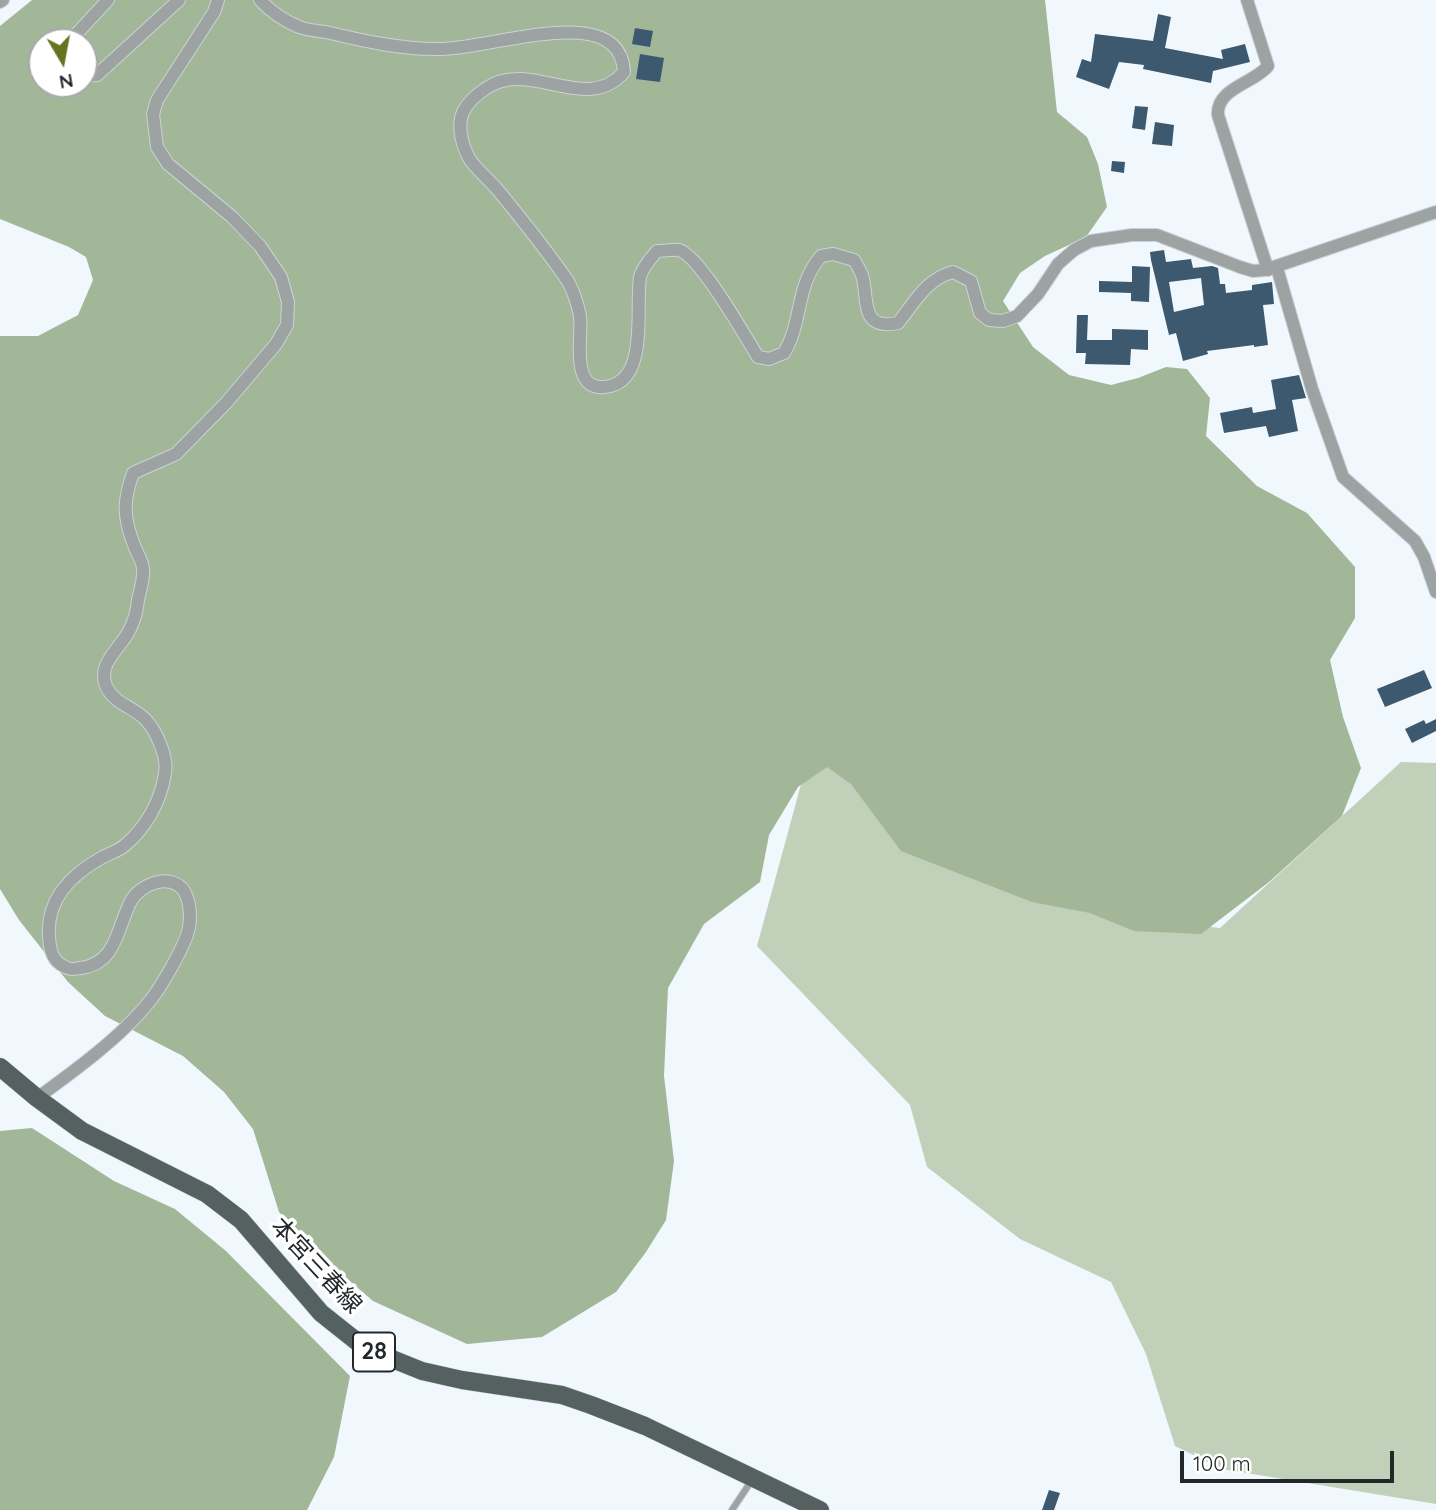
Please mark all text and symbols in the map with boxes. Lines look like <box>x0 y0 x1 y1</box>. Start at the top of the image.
north arrow <box>28 28 98 98</box>
text: N <box>57 69 75 95</box>
street label: 本宮三春線 <box>265 1212 367 1320</box>
road number: 28 <box>353 1332 395 1372</box>
scale bar <box>1184 1436 1398 1480</box>
text: 100 m <box>1193 1450 1251 1476</box>

